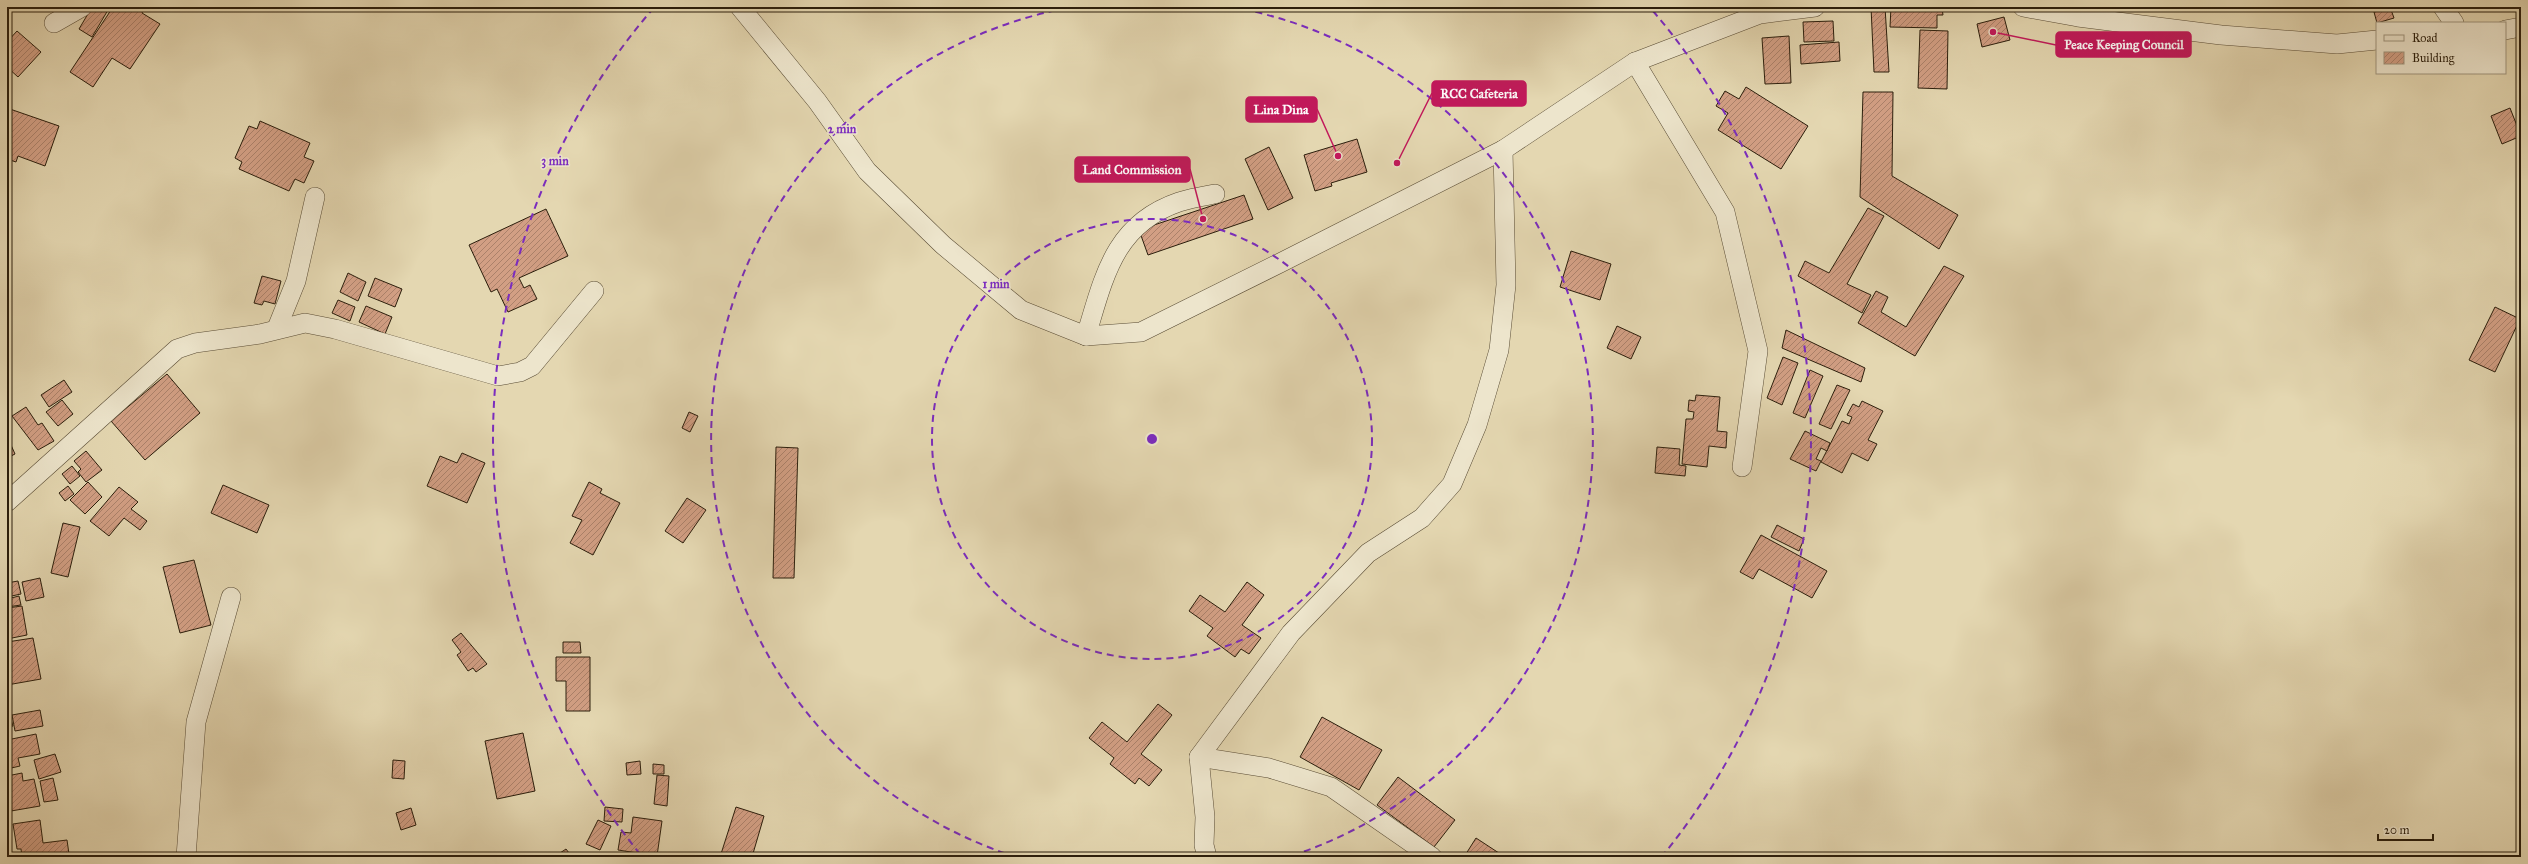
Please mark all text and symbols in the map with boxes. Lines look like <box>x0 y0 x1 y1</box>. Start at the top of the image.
legend <box>2376 22 2506 74</box>
text: Road <box>2412 31 2438 45</box>
callout: Peace Keeping Council <box>2056 32 2191 57</box>
text: Peace Keeping Council <box>2064 37 2184 53</box>
text: Building <box>2412 51 2455 66</box>
callout: RCC Cafeteria <box>1432 81 1526 106</box>
text: RCC Cafeteria <box>1440 86 1518 102</box>
callout: Lina Dina <box>1246 97 1317 122</box>
text: Lina Dina <box>1254 102 1309 118</box>
text: 2 min <box>828 122 857 136</box>
text: 3 min <box>541 154 569 169</box>
callout: Land Commission <box>1075 157 1190 182</box>
text: Land Commission <box>1082 162 1182 178</box>
text: 1 min <box>982 277 1010 291</box>
centre of rings <box>1145 432 1159 446</box>
scale bar <box>2378 816 2433 842</box>
text: 20 m <box>2384 823 2410 837</box>

